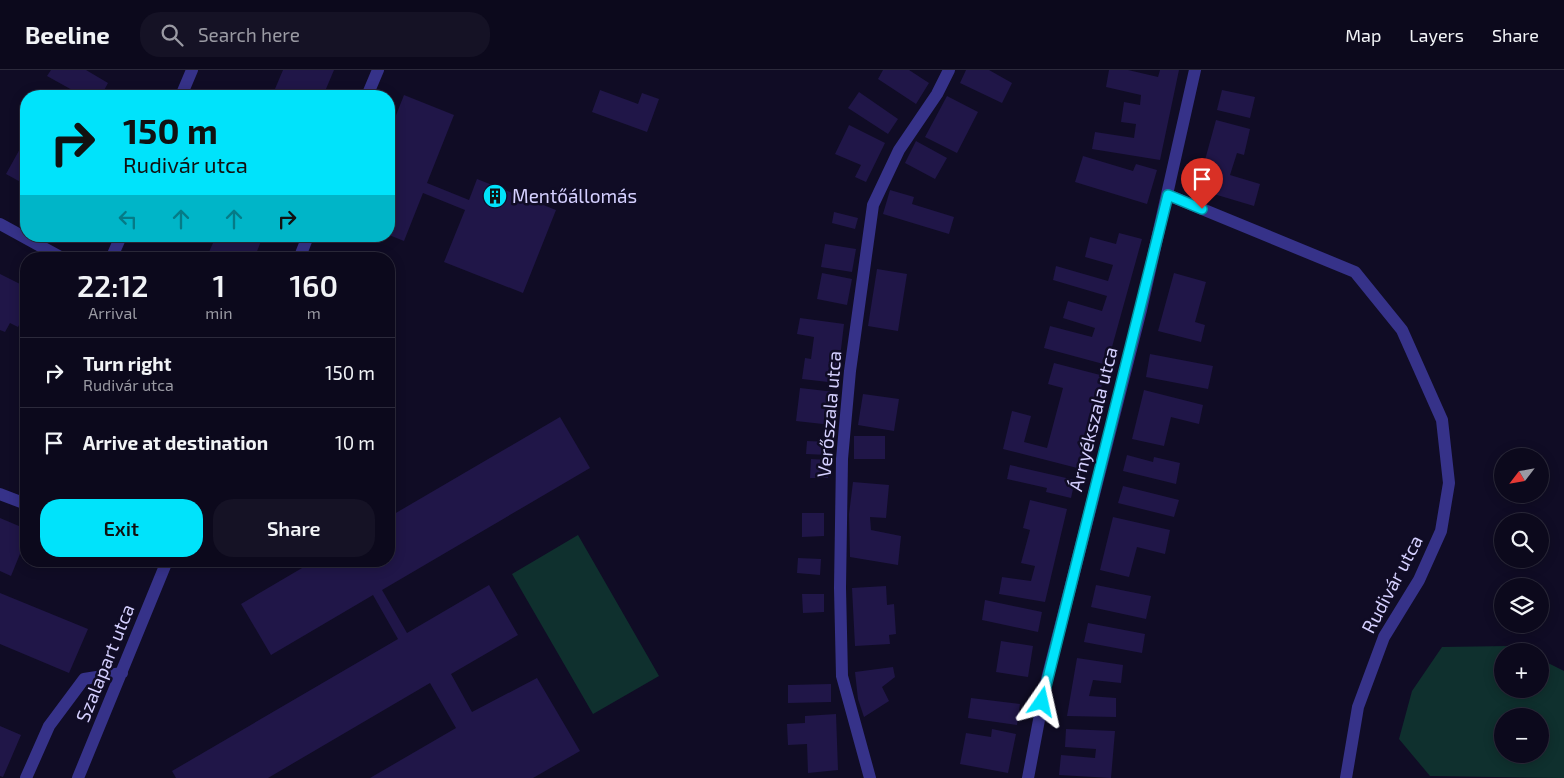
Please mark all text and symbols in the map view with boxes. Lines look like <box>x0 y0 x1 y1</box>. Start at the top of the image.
search box <box>140 12 490 57</box>
text: Beeline <box>25 20 110 49</box>
icon: search <box>158 21 186 49</box>
text: Search here <box>198 23 300 46</box>
text: Map <box>1345 24 1381 46</box>
text: Layers <box>1409 24 1464 46</box>
text: Share <box>1492 24 1539 46</box>
text: 150 m <box>123 109 218 151</box>
icon: right <box>40 110 105 175</box>
text: Rudivár utca <box>123 151 248 177</box>
pin <box>1181 158 1223 209</box>
icon: arrive <box>1188 165 1216 193</box>
building icon: Mentőállomás <box>482 183 508 209</box>
place label: Mentőállomás <box>512 184 637 207</box>
icon: left <box>114 205 142 233</box>
icon: ahead <box>167 205 195 233</box>
icon: ahead <box>220 205 248 233</box>
icon: right <box>273 205 301 233</box>
text: 22:12 <box>77 267 148 303</box>
text: 1 <box>213 267 225 303</box>
text: 160 <box>290 267 338 303</box>
text: Arrival <box>88 303 137 322</box>
text: min <box>205 303 233 322</box>
text: m <box>307 303 321 322</box>
street label: Árnyékszala utca <box>1063 344 1122 494</box>
street label: Verőszala utca <box>812 350 845 478</box>
text: Turn right <box>83 352 171 375</box>
icon: right <box>40 359 68 387</box>
text: 150 m <box>325 361 375 384</box>
text: Rudivár utca <box>83 375 174 394</box>
icon: arrive <box>40 429 68 457</box>
text: Arrive at destination <box>83 431 268 454</box>
text: 10 m <box>335 431 375 454</box>
north arrow <box>1494 448 1549 502</box>
map controls <box>1494 448 1549 763</box>
button: Exit <box>40 499 203 557</box>
button: Share <box>213 499 375 557</box>
button: search <box>1494 513 1549 568</box>
street label: Rudivár utca <box>1356 531 1427 637</box>
button: layers <box>1494 578 1549 633</box>
street label: Szalapart utca <box>70 600 139 725</box>
button: + <box>1494 643 1549 698</box>
position arrow <box>1015 675 1067 727</box>
button: − <box>1494 708 1549 763</box>

